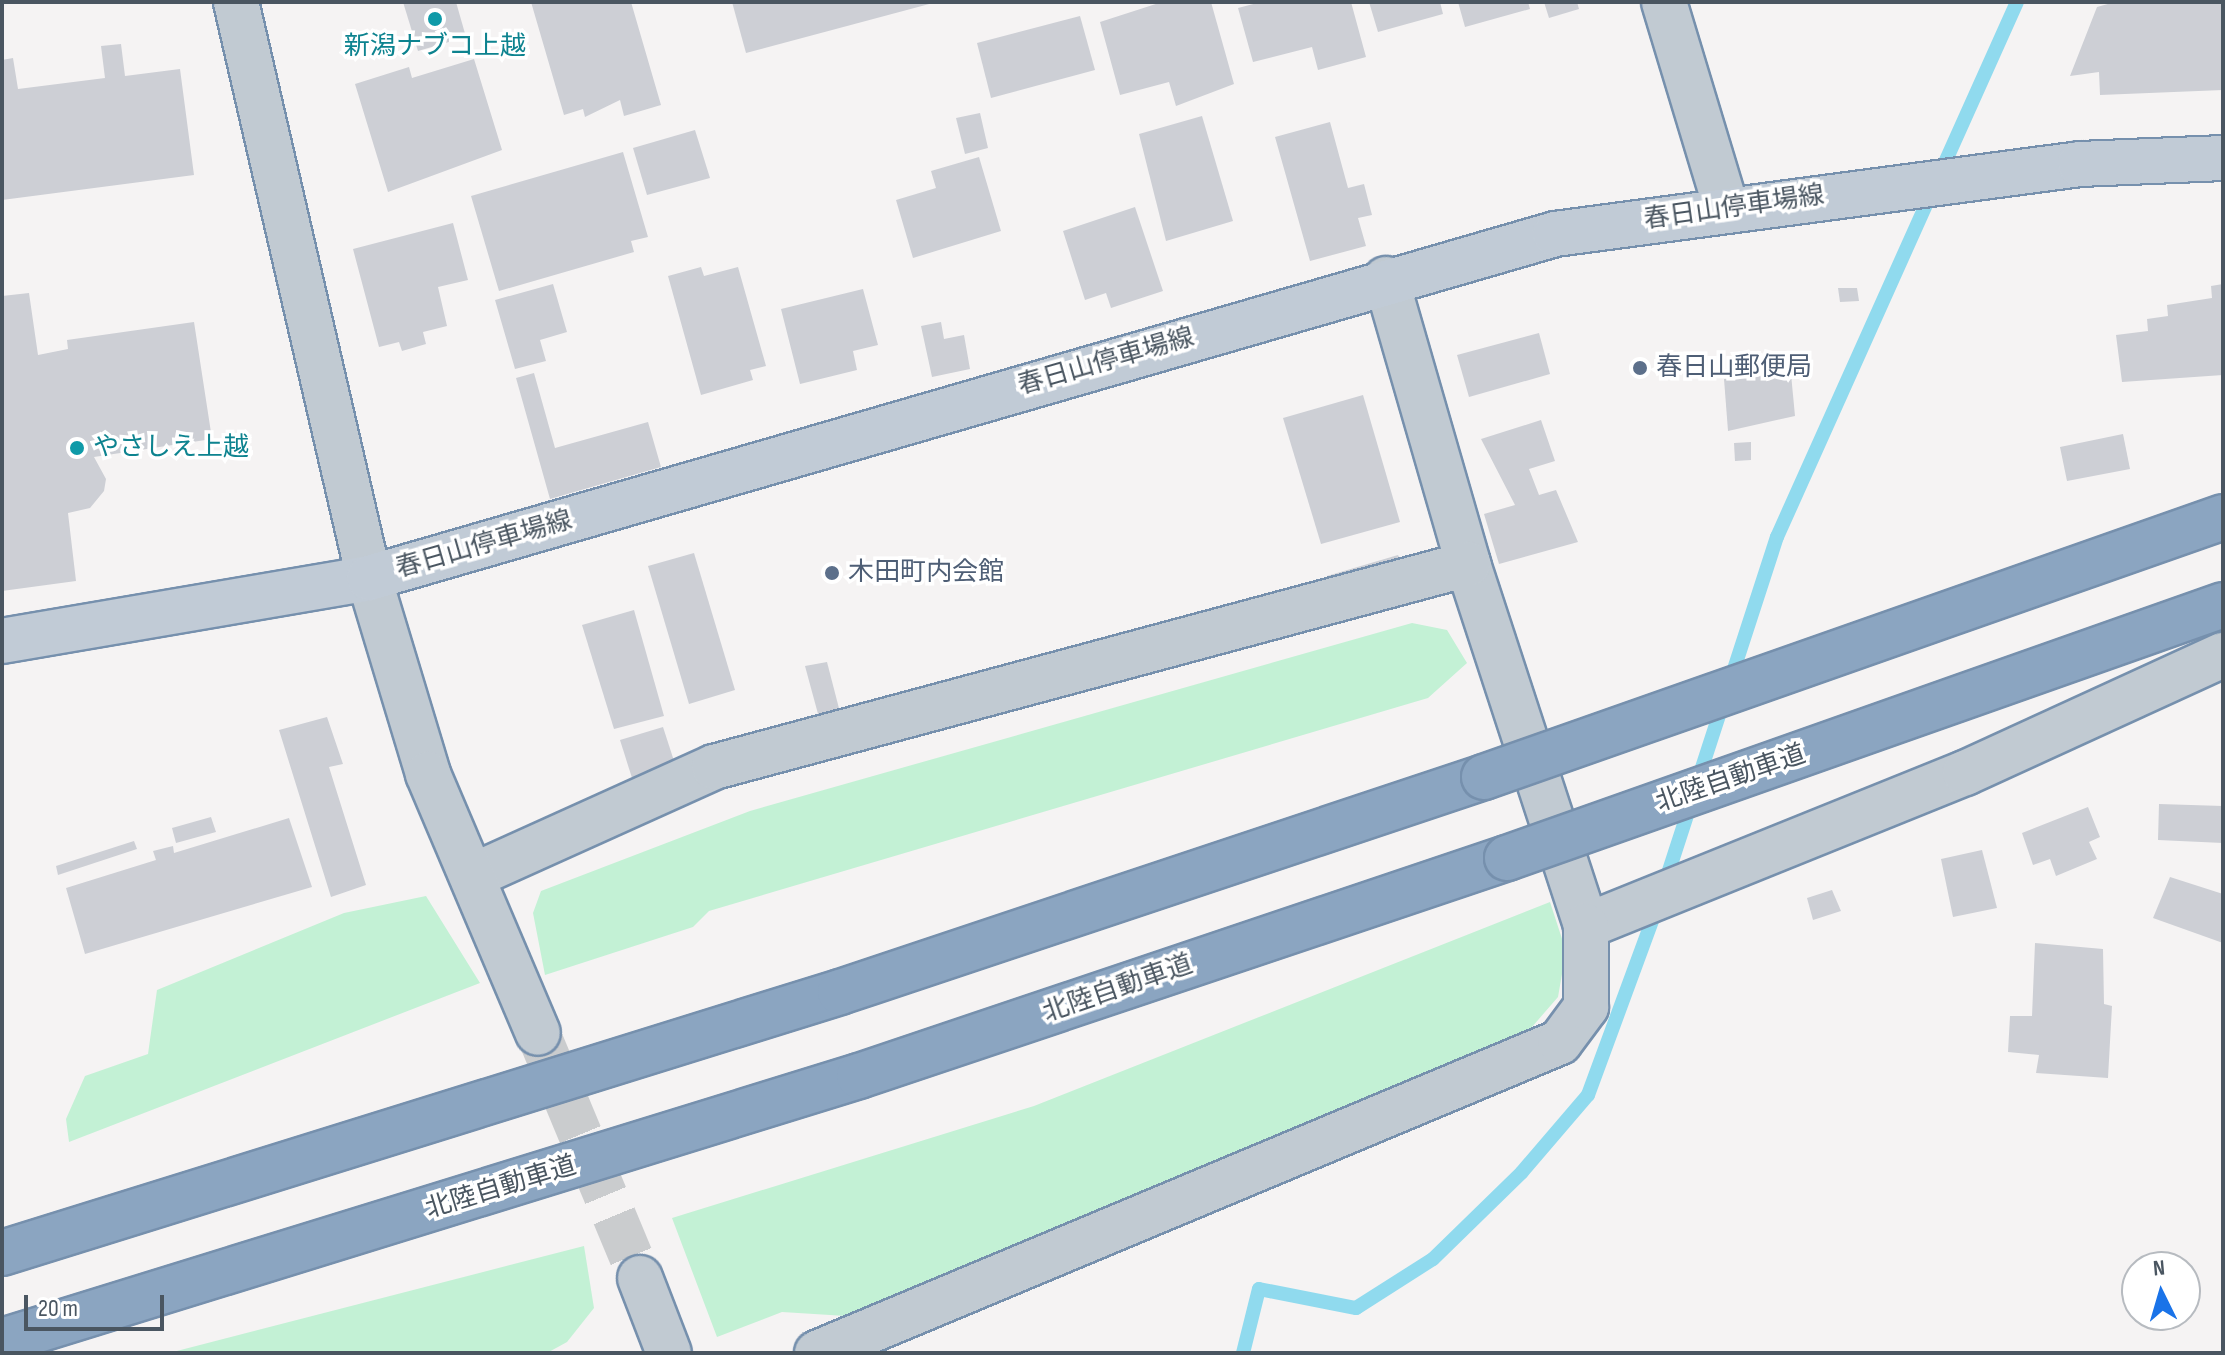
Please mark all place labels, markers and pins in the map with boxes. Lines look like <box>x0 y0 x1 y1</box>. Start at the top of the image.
marker: 新潟ナブコ上越 <box>426 10 444 28</box>
place label: 新潟ナブコ上越 <box>344 31 526 63</box>
place label: 春日山郵便局 <box>1656 352 1812 384</box>
marker: 春日山郵便局 <box>1631 359 1649 377</box>
place label: やさしえ上越 <box>93 432 249 464</box>
marker: やさしえ上越 <box>68 439 86 457</box>
place label: 木田町内会館 <box>848 557 1004 589</box>
marker: 木田町内会館 <box>823 564 841 582</box>

